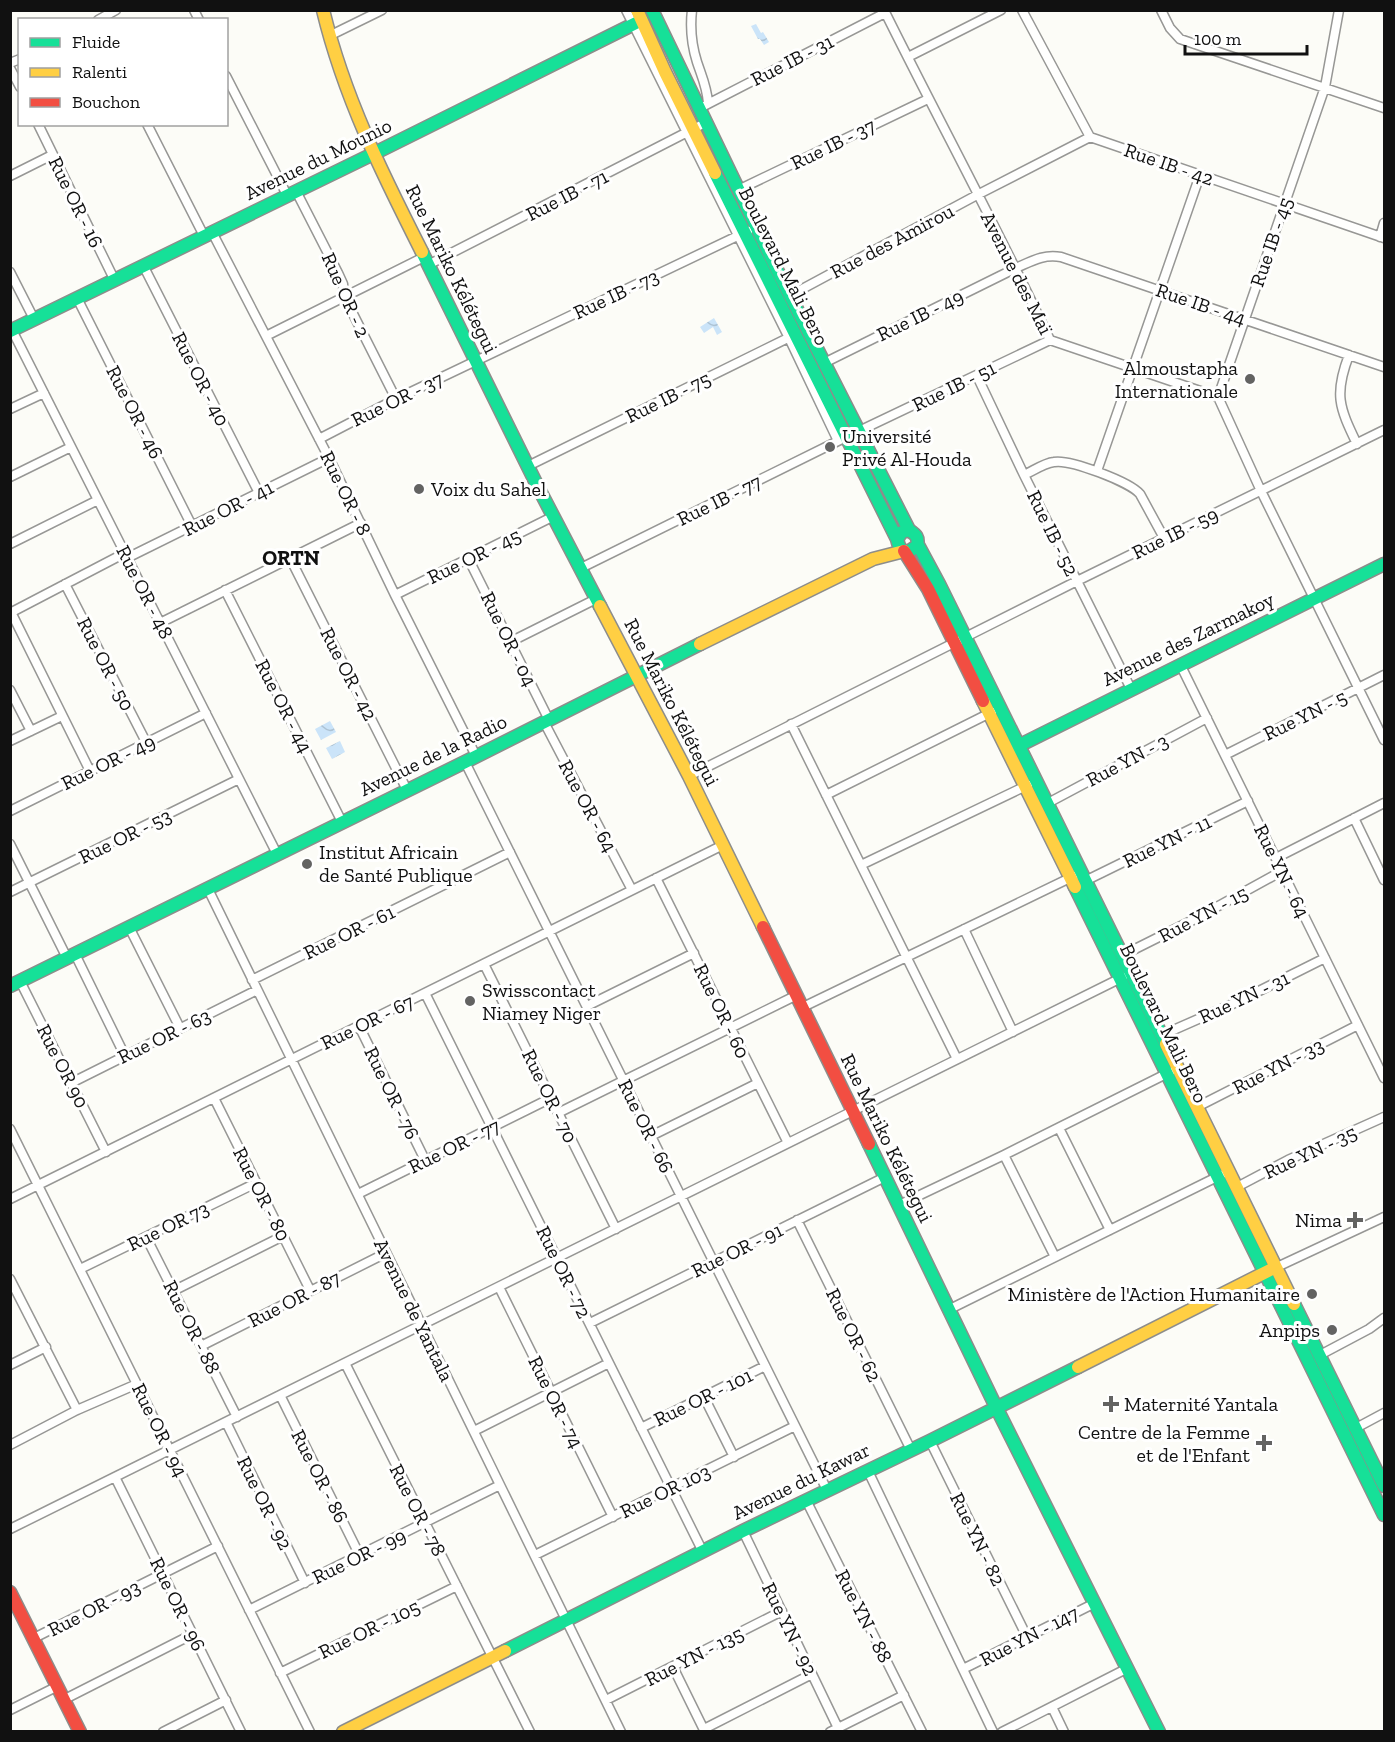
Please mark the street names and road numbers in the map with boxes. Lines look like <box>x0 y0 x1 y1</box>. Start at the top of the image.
street label: Rue IB - 31 <box>747 29 838 91</box>
street label: Avenue du Mounio <box>241 113 395 205</box>
street label: Rue IB - 37 <box>787 113 880 175</box>
street label: Rue IB - 42 <box>1121 137 1217 191</box>
street label: Rue OR - 16 <box>44 152 108 252</box>
street label: Rue IB - 71 <box>522 164 612 226</box>
street label: Rue Mariko Kélétegui <box>401 181 503 358</box>
street label: Boulevard Mali Bero <box>734 183 834 349</box>
street label: Rue IB - 45 <box>1244 194 1298 290</box>
street label: Rue des Amirou <box>826 198 958 284</box>
street label: Avenue des Maï <box>976 208 1058 339</box>
street label: Rue OR - 2 <box>317 249 375 341</box>
street label: Rue IB - 73 <box>570 264 662 324</box>
street label: Rue IB - 44 <box>1153 277 1249 331</box>
street label: Rue IB - 49 <box>873 284 967 346</box>
street label: Rue OR - 40 <box>167 328 235 430</box>
street label: Rue IB - 51 <box>908 355 1000 417</box>
street label: Rue OR - 46 <box>101 361 169 463</box>
street label: Rue OR - 37 <box>347 366 447 432</box>
street label: Rue IB - 75 <box>622 366 714 428</box>
street label: Rue OR - 8 <box>315 447 377 539</box>
street label: Rue IB - 77 <box>673 469 766 531</box>
street label: Rue OR - 41 <box>179 475 278 541</box>
street label: Rue IB - 52 <box>1022 486 1084 580</box>
street label: Rue IB - 59 <box>1128 502 1222 564</box>
street label: Rue OR - 45 <box>423 523 525 589</box>
street label: Rue OR - 48 <box>111 541 179 643</box>
street label: Avenue des Zarmakoy <box>1098 587 1279 691</box>
street label: Rue OR - 04 <box>476 588 542 691</box>
street label: Rue OR - 50 <box>72 613 140 715</box>
street label: Rue Mariko Kélétegui <box>619 614 725 790</box>
street label: Rue OR - 42 <box>315 623 383 725</box>
street label: Rue OR - 44 <box>250 655 318 757</box>
street label: Rue YN - 5 <box>1259 684 1351 746</box>
street label: Avenue de la Radio <box>355 709 511 801</box>
street label: Rue YN - 3 <box>1082 728 1172 792</box>
street label: Rue OR - 49 <box>57 729 159 795</box>
street label: Rue OR - 64 <box>554 756 623 857</box>
street label: Rue OR - 53 <box>75 803 175 869</box>
street label: Rue YN - 11 <box>1119 809 1215 873</box>
street label: Rue YN - 64 <box>1249 820 1315 922</box>
street label: Rue YN - 15 <box>1154 880 1252 948</box>
street label: Rue OR - 61 <box>299 899 399 964</box>
street label: Boulevard Mali Bero <box>1115 939 1213 1107</box>
street label: Rue OR - 60 <box>689 960 755 1062</box>
street label: Rue YN - 31 <box>1195 965 1293 1028</box>
street label: Rue OR - 67 <box>317 989 418 1055</box>
street label: Rue OR - 63 <box>114 1003 214 1069</box>
street label: Rue OR 90 <box>32 1020 94 1112</box>
street label: Rue YN - 33 <box>1228 1033 1328 1099</box>
street label: Rue OR - 76 <box>359 1043 425 1143</box>
street label: Rue OR - 70 <box>517 1045 583 1147</box>
street label: Rue Mariko Kélétegui <box>836 1050 938 1227</box>
street label: Rue OR - 66 <box>613 1075 679 1177</box>
street label: Rue OR - 77 <box>404 1113 504 1178</box>
street label: Rue YN - 35 <box>1260 1120 1360 1184</box>
street label: Rue OR - 80 <box>228 1143 296 1245</box>
street label: Rue OR 73 <box>123 1196 213 1256</box>
street label: Rue OR - 91 <box>687 1217 787 1282</box>
street label: Rue OR - 72 <box>531 1222 597 1322</box>
street label: Avenue de Yantala <box>369 1235 459 1386</box>
street label: Rue OR - 87 <box>244 1265 345 1332</box>
street label: Rue OR - 88 <box>158 1276 226 1378</box>
street label: Rue OR - 62 <box>821 1284 887 1386</box>
street label: Rue OR - 74 <box>523 1352 589 1452</box>
street label: Rue OR - 101 <box>650 1363 757 1431</box>
street label: Rue OR - 94 <box>127 1379 193 1481</box>
street label: Rue OR - 86 <box>286 1425 354 1527</box>
street label: Avenue du Kawar <box>728 1437 874 1525</box>
street label: Rue OR - 92 <box>232 1452 298 1554</box>
street label: Rue OR 103 <box>616 1459 714 1523</box>
street label: Rue OR - 78 <box>385 1460 451 1560</box>
street label: Rue YN - 82 <box>945 1488 1011 1590</box>
street label: Rue OR - 99 <box>308 1523 410 1589</box>
street label: Rue OR - 96 <box>145 1553 211 1655</box>
street label: Rue YN - 88 <box>830 1565 898 1667</box>
street label: Rue OR - 93 <box>44 1574 144 1642</box>
street label: Rue YN - 92 <box>757 1578 823 1680</box>
street label: Rue OR - 105 <box>314 1594 424 1664</box>
street label: Rue YN - 147 <box>976 1601 1083 1671</box>
street label: Rue YN - 135 <box>641 1621 747 1691</box>

